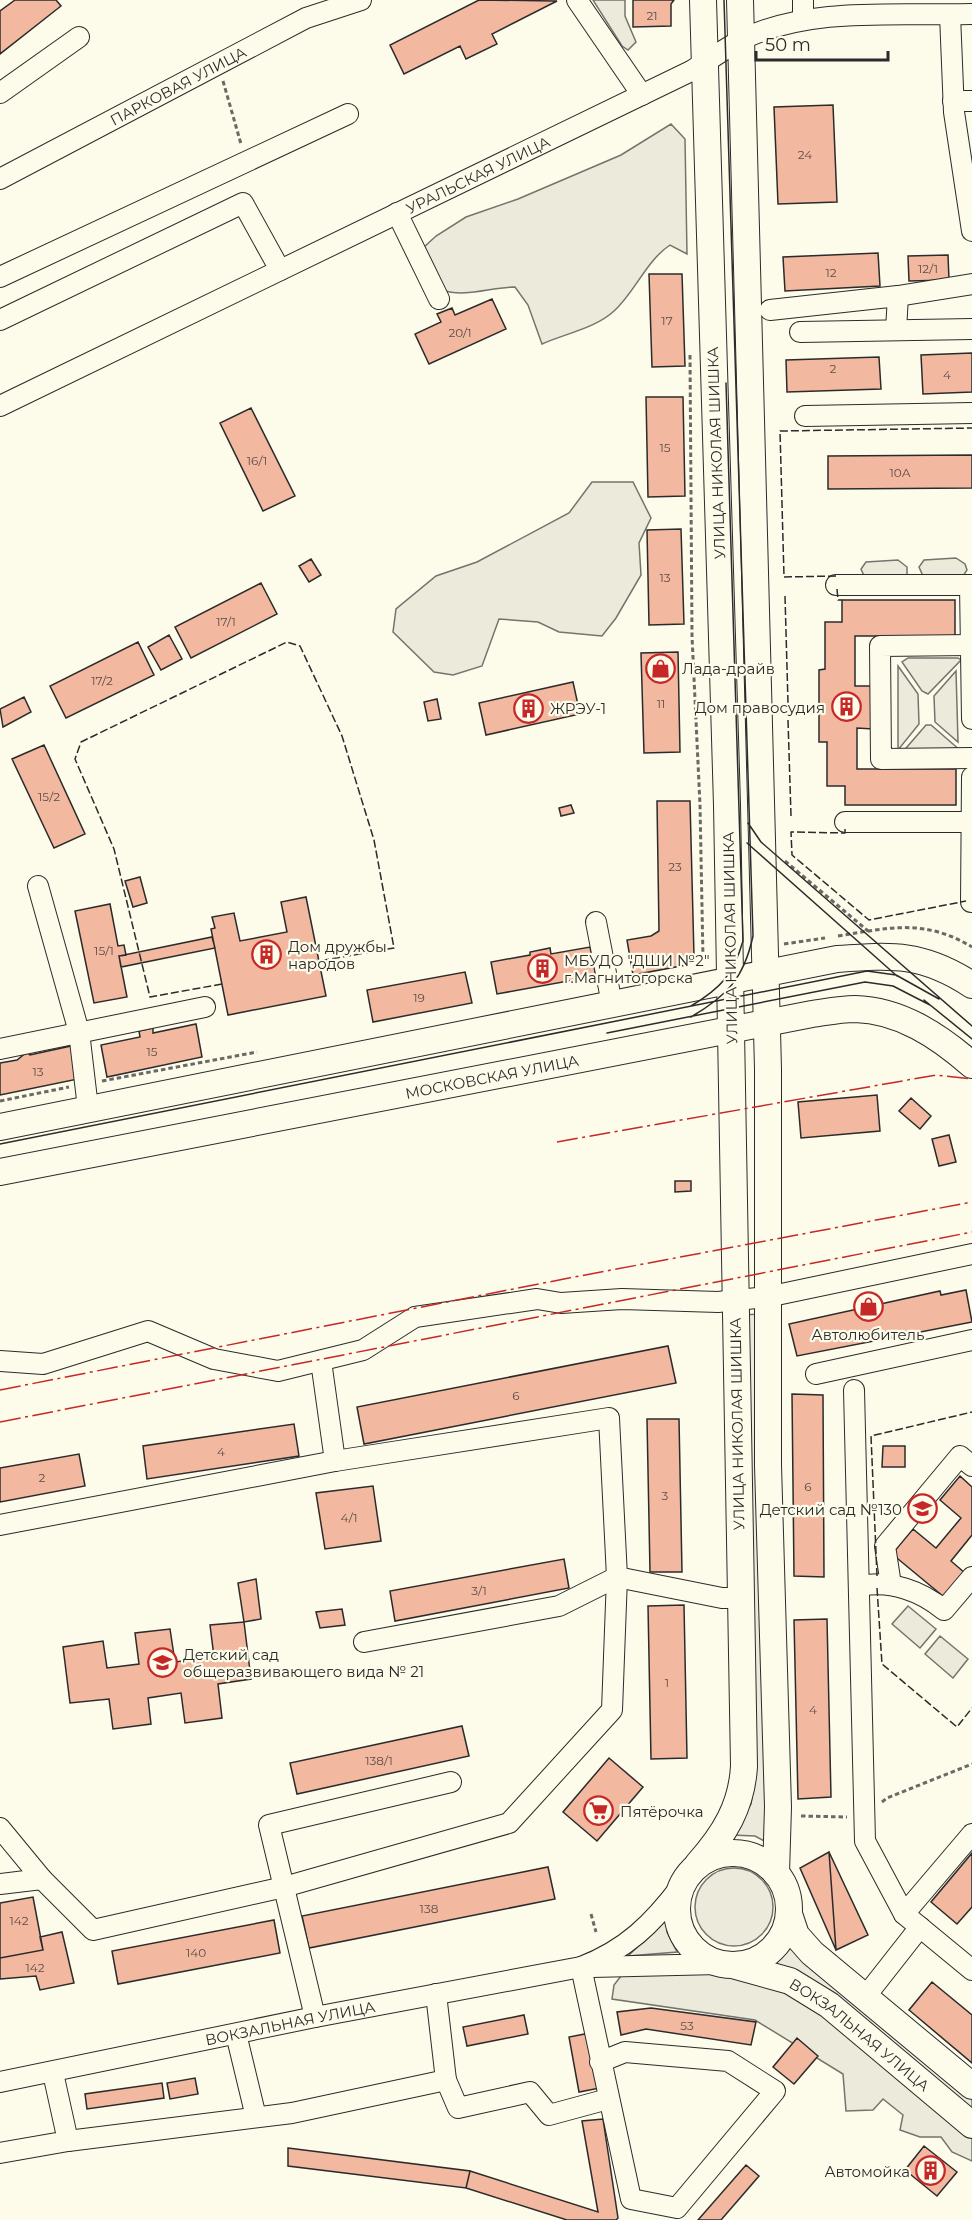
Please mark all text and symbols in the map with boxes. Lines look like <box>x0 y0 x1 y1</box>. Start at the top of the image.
house number: 21 <box>646 8 658 23</box>
scale bar <box>756 24 888 62</box>
text: 50 m <box>765 34 811 56</box>
street label: ПАРКОВАЯ УЛИЦА <box>106 42 249 129</box>
street label: УРАЛЬСКАЯ УЛИЦА <box>403 131 553 217</box>
house number: 24 <box>798 147 812 162</box>
house number: 12/1 <box>918 261 938 276</box>
house number: 12 <box>825 265 837 280</box>
house number: 17 <box>661 313 673 328</box>
house number: 20/1 <box>448 325 472 340</box>
street label: УЛИЦА НИКОЛАЯ ШИШКА <box>703 346 729 560</box>
house number: 2 <box>830 361 837 376</box>
house number: 4 <box>943 367 951 382</box>
house number: 15 <box>659 440 671 455</box>
house number: 16/1 <box>247 453 267 468</box>
house number: 10А <box>889 465 911 480</box>
house number: 13 <box>659 570 671 585</box>
house number: 17/1 <box>216 614 236 629</box>
shop icon: Лада-драйв <box>645 652 677 684</box>
place label: Лада-драйв <box>682 659 775 678</box>
house number: 17/2 <box>91 673 113 688</box>
building icon: Дом правосудия <box>830 691 862 723</box>
building icon: ЖРЭУ-1 <box>513 692 545 724</box>
house number: 11 <box>657 696 665 711</box>
place label: Дом правосудия <box>695 698 825 717</box>
place label: ЖРЭУ-1 <box>550 699 606 718</box>
house number: 15/2 <box>38 789 60 804</box>
street label: УЛИЦА НИКОЛАЯ ШИШКА <box>719 832 741 1044</box>
house number: 23 <box>668 859 682 874</box>
place label: Дом дружбы народов <box>288 937 387 973</box>
building icon: Дом дружбы народов <box>251 939 283 971</box>
house number: 15/1 <box>94 943 114 958</box>
place label: МБУДО "ДШИ №2" г.Магнитогорска <box>564 951 709 987</box>
building icon: МБУДО "ДШИ №2" г.Магнитогорска <box>527 953 559 985</box>
house number: 19 <box>413 990 425 1005</box>
house number: 15 <box>146 1044 158 1059</box>
street label: МОСКОВСКАЯ УЛИЦА <box>404 1050 580 1102</box>
house number: 13 <box>32 1064 44 1079</box>
shop icon: Автолюбитель <box>852 1291 884 1323</box>
street label: УЛИЦА НИКОЛАЯ ШИШКА <box>726 1318 748 1530</box>
place label: Автолюбитель <box>812 1325 924 1344</box>
house number: 6 <box>512 1388 520 1403</box>
house number: 4 <box>217 1444 225 1459</box>
house number: 2 <box>39 1470 46 1485</box>
house number: 6 <box>804 1479 812 1494</box>
house number: 3 <box>662 1488 669 1503</box>
school or university icon: Детский сад №130 <box>907 1493 939 1525</box>
place label: Детский сад №130 <box>760 1500 902 1519</box>
house number: 4/1 <box>341 1510 357 1525</box>
house number: 3/1 <box>471 1583 487 1598</box>
place label: Детский сад общеразвивающего вида № 21 <box>183 1645 424 1681</box>
school or university icon: Детский сад общеразвивающего вида № 21 <box>146 1647 178 1679</box>
house number: 1 <box>665 1675 669 1690</box>
house number: 4 <box>809 1702 817 1717</box>
house number: 138/1 <box>365 1753 393 1768</box>
supermarket icon: Пятёрочка <box>583 1795 615 1827</box>
place label: Пятёрочка <box>620 1802 704 1821</box>
house number: 138 <box>420 1901 439 1916</box>
house number: 142 <box>9 1913 29 1928</box>
house number: 140 <box>186 1945 206 1960</box>
house number: 142 <box>25 1960 45 1975</box>
street label: ВОКЗАЛЬНАЯ УЛИЦА <box>786 1974 934 2095</box>
street label: ВОКЗАЛЬНАЯ УЛИЦА <box>203 1996 377 2049</box>
house number: 53 <box>680 2018 694 2033</box>
building icon: Автомойка <box>915 2155 947 2187</box>
place label: Автомойка <box>824 2162 910 2181</box>

